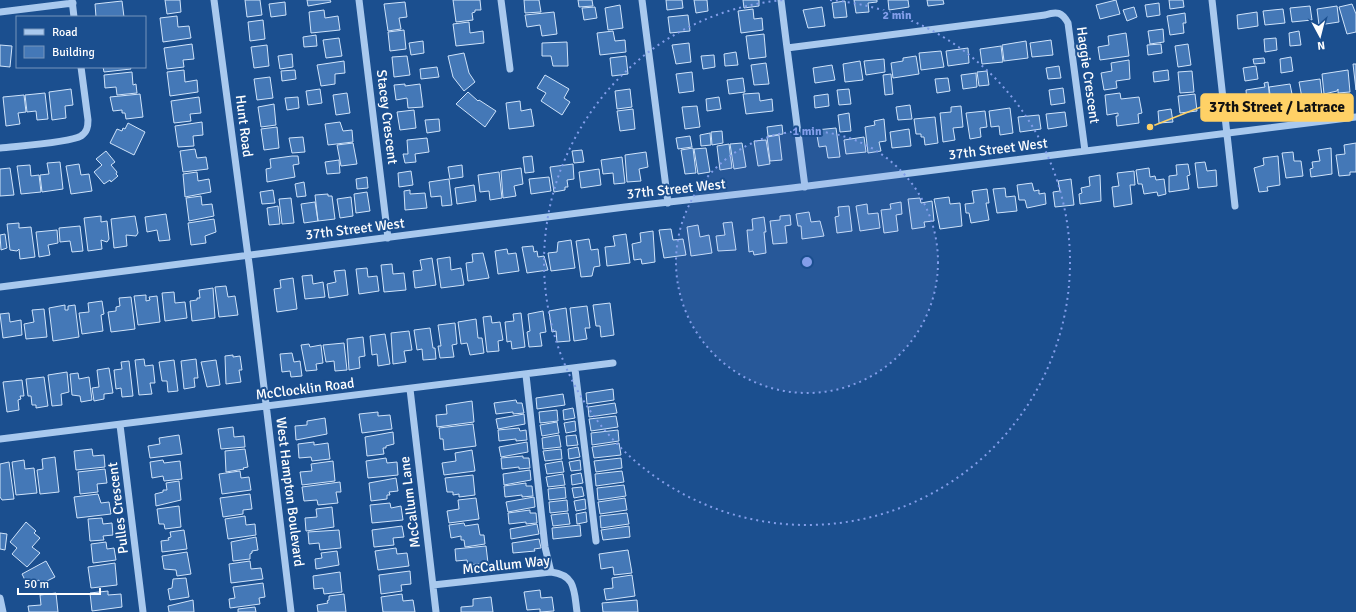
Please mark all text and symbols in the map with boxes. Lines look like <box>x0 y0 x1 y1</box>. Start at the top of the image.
text: 2 min <box>883 8 912 23</box>
legend <box>16 16 146 68</box>
north arrow <box>1300 16 1340 56</box>
text: Road <box>52 25 78 40</box>
street label: Haggie Crescent <box>1073 25 1103 125</box>
text: N <box>1317 39 1326 52</box>
text: Building <box>52 45 95 60</box>
street label: Stacey Crescent <box>373 69 401 165</box>
street label: Hunt Road <box>232 94 256 158</box>
callout: 37th Street / Latrace <box>1201 94 1353 121</box>
text: 37th Street / Latrace <box>1209 98 1345 116</box>
text: 1 min <box>793 124 822 139</box>
street label: 37th Street West <box>947 134 1049 164</box>
street label: 37th Street West <box>626 175 727 203</box>
street label: 37th Street West <box>304 214 406 244</box>
centre of rings <box>800 255 814 269</box>
street label: McClocklin Road <box>255 374 355 404</box>
street label: West Hampton Boulevard <box>272 416 308 568</box>
street label: McCallum Lane <box>396 455 424 549</box>
street label: Pulles Crescent <box>104 461 132 555</box>
street label: McCallum Way <box>461 552 551 578</box>
scale bar <box>18 570 100 596</box>
text: 50 m <box>24 577 49 592</box>

